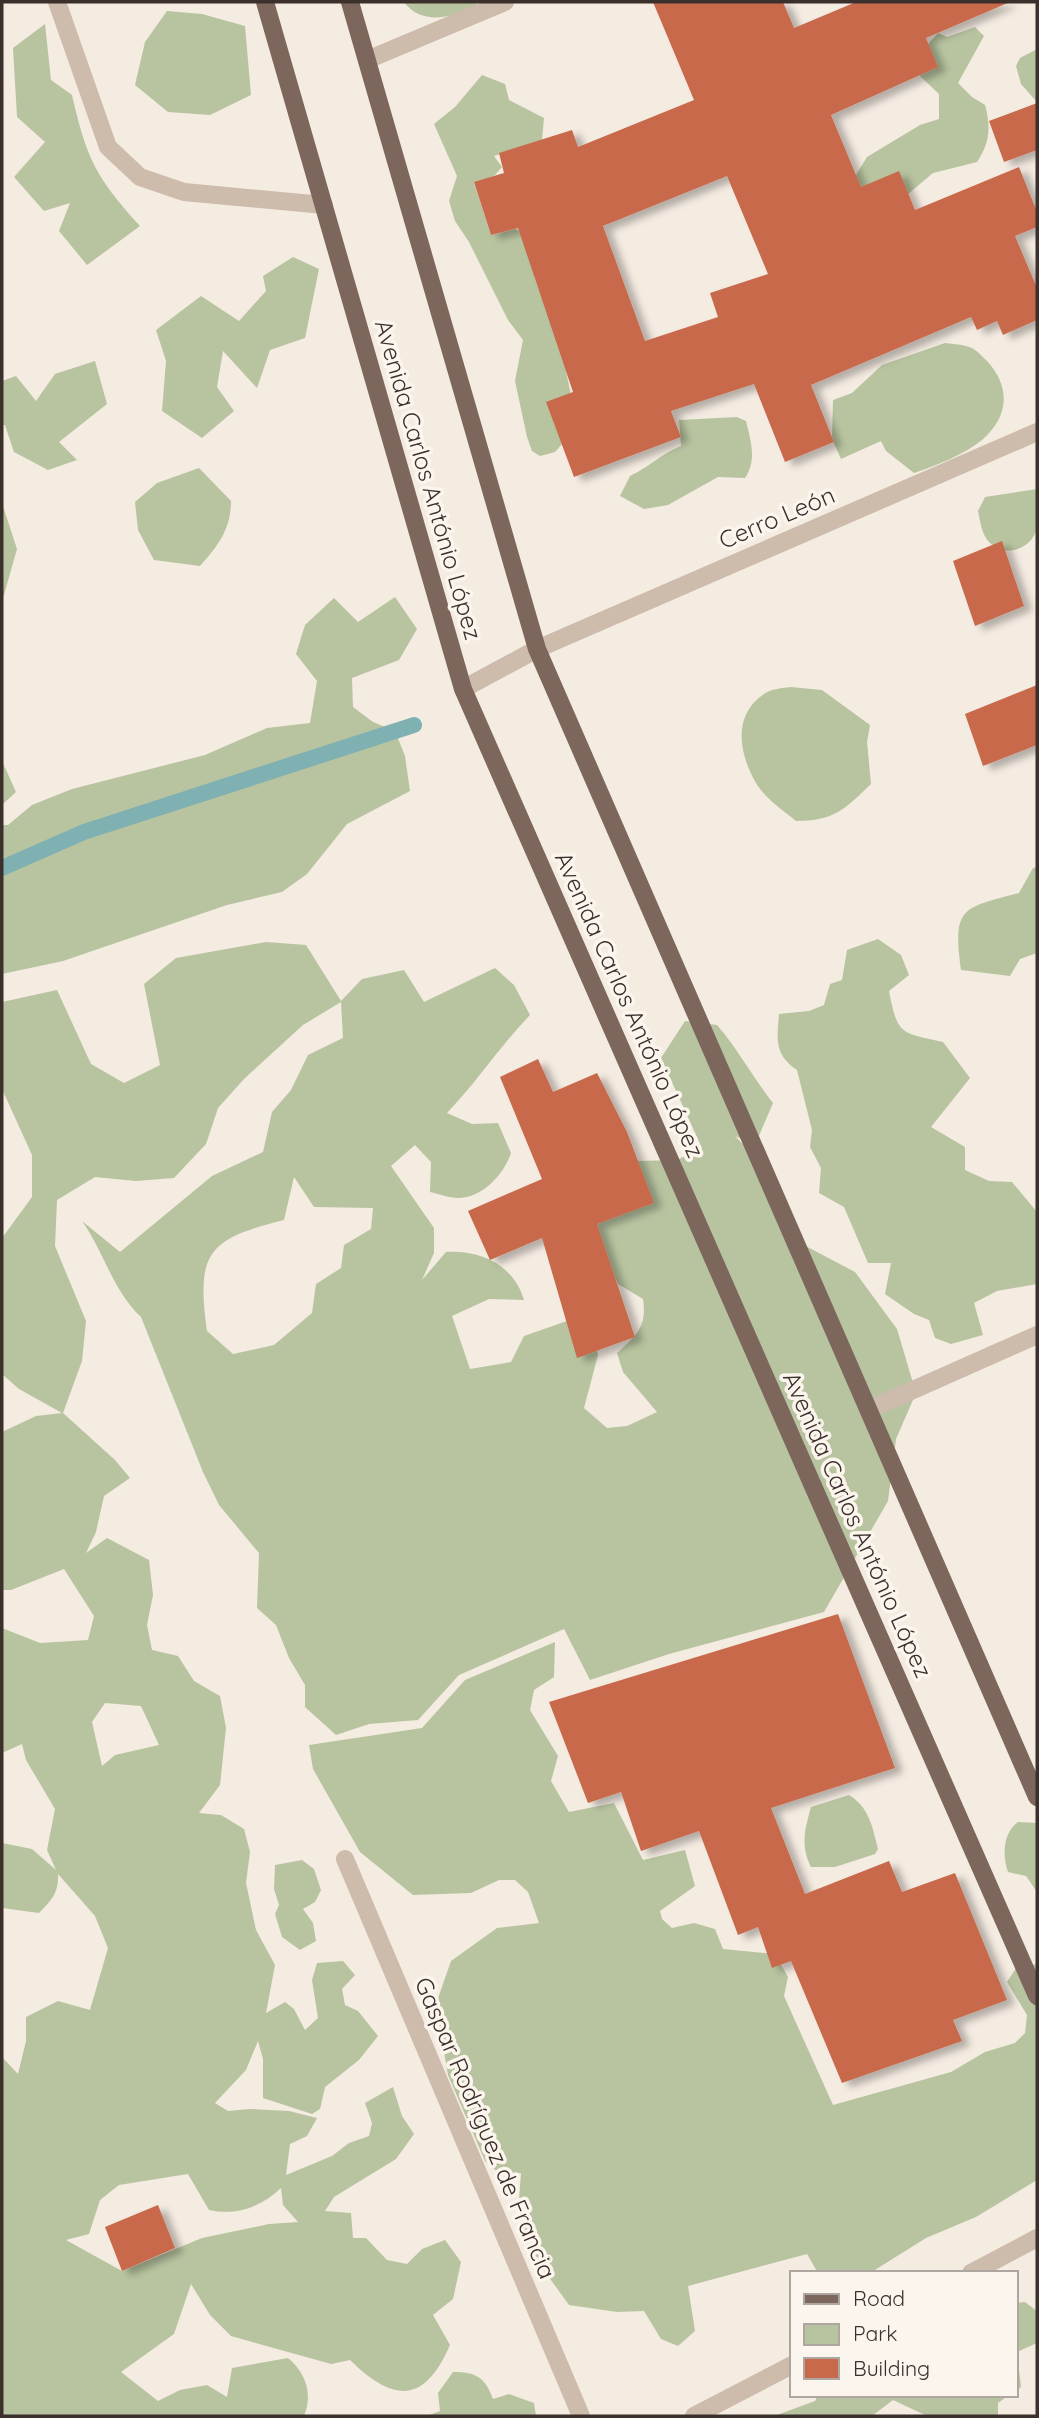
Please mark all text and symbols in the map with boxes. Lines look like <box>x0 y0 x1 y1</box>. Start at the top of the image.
street label: Avenida Carlos António López <box>369 316 489 643</box>
street label: Cerro León <box>714 479 839 555</box>
street label: Avenida Carlos António López <box>549 847 711 1162</box>
street label: Avenida Carlos António López <box>777 1367 939 1682</box>
street label: Gaspar Rodríguez de Francia <box>409 1972 563 2283</box>
legend <box>790 2271 1018 2397</box>
text: Road <box>853 2285 905 2311</box>
text: Park <box>853 2320 897 2346</box>
text: Building <box>853 2355 930 2381</box>

